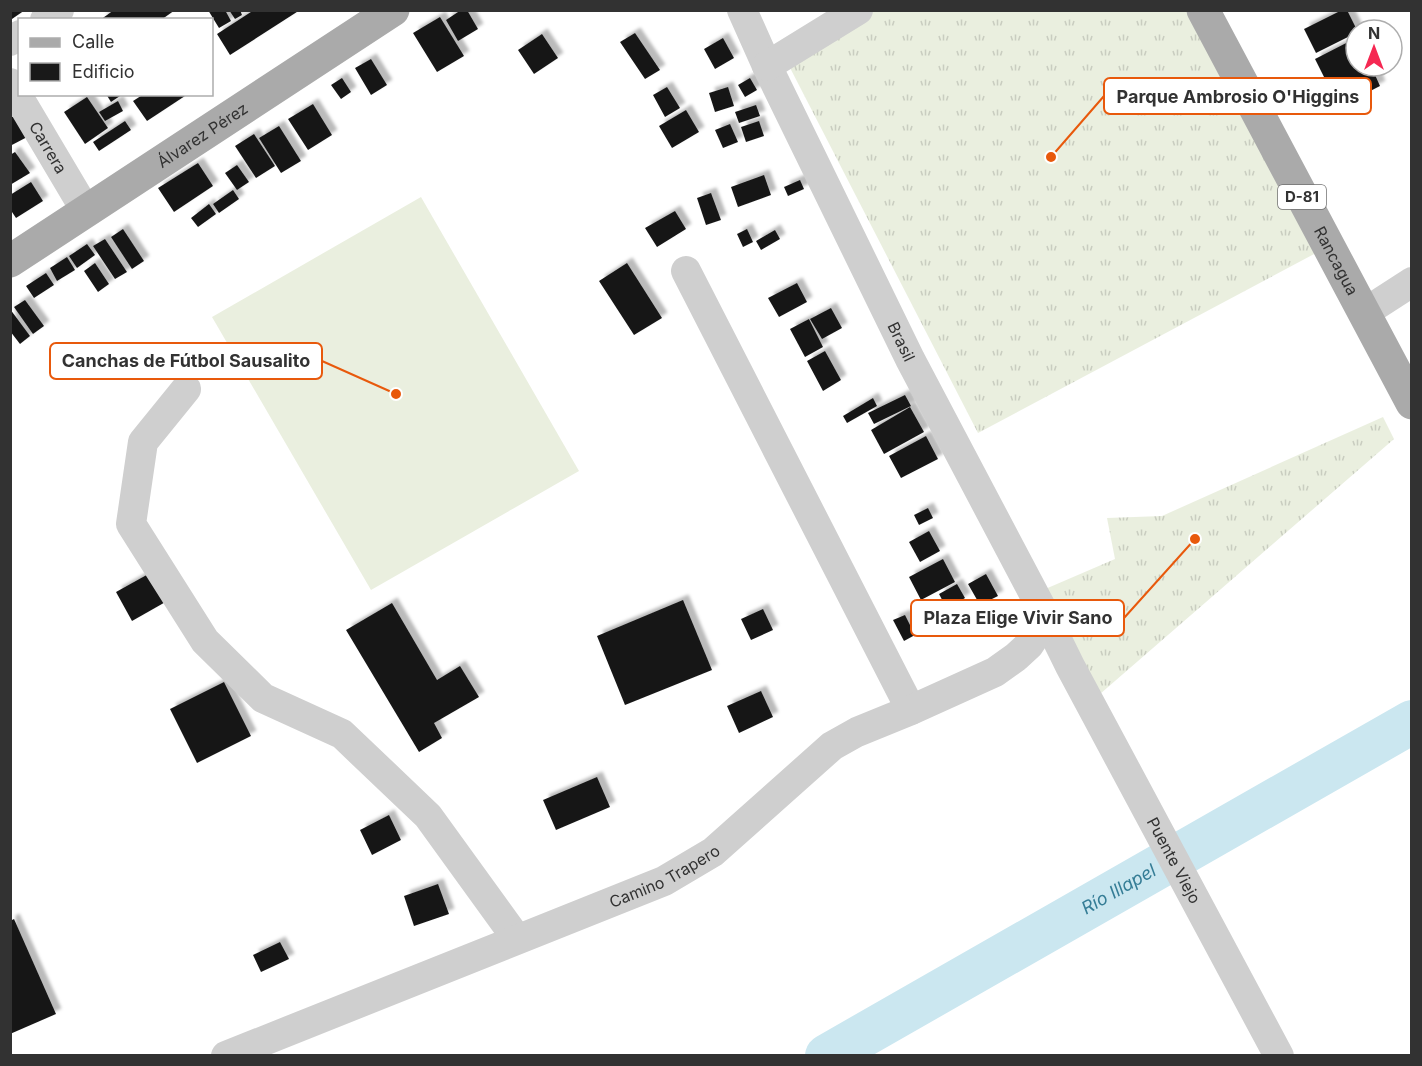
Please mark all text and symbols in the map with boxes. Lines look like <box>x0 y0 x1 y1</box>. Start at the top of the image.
legend <box>18 18 213 96</box>
north arrow <box>1344 18 1404 78</box>
text: N <box>1368 23 1380 43</box>
text: Calle <box>72 31 114 52</box>
text: Edificio <box>72 61 135 82</box>
callout: Parque Ambrosio O'Higgins <box>1104 78 1371 114</box>
text: Parque Ambrosio O'Higgins <box>1117 86 1359 107</box>
street label: Álvarez Pérez <box>153 98 251 172</box>
street label: Carrera <box>25 118 71 177</box>
road number: D-81 <box>1278 185 1326 209</box>
street label: Rancagua <box>1310 223 1363 299</box>
street label: Brasil <box>883 318 920 365</box>
callout: Canchas de Fútbol Sausalito <box>50 343 322 379</box>
text: Canchas de Fútbol Sausalito <box>62 350 310 371</box>
callout: Plaza Elige Vivir Sano <box>911 600 1124 636</box>
text: Plaza Elige Vivir Sano <box>923 607 1113 628</box>
street label: Puente Viejo <box>1143 814 1205 907</box>
street label: Camino Trapero <box>606 841 724 912</box>
water label: Río Illapel <box>1078 859 1160 918</box>

